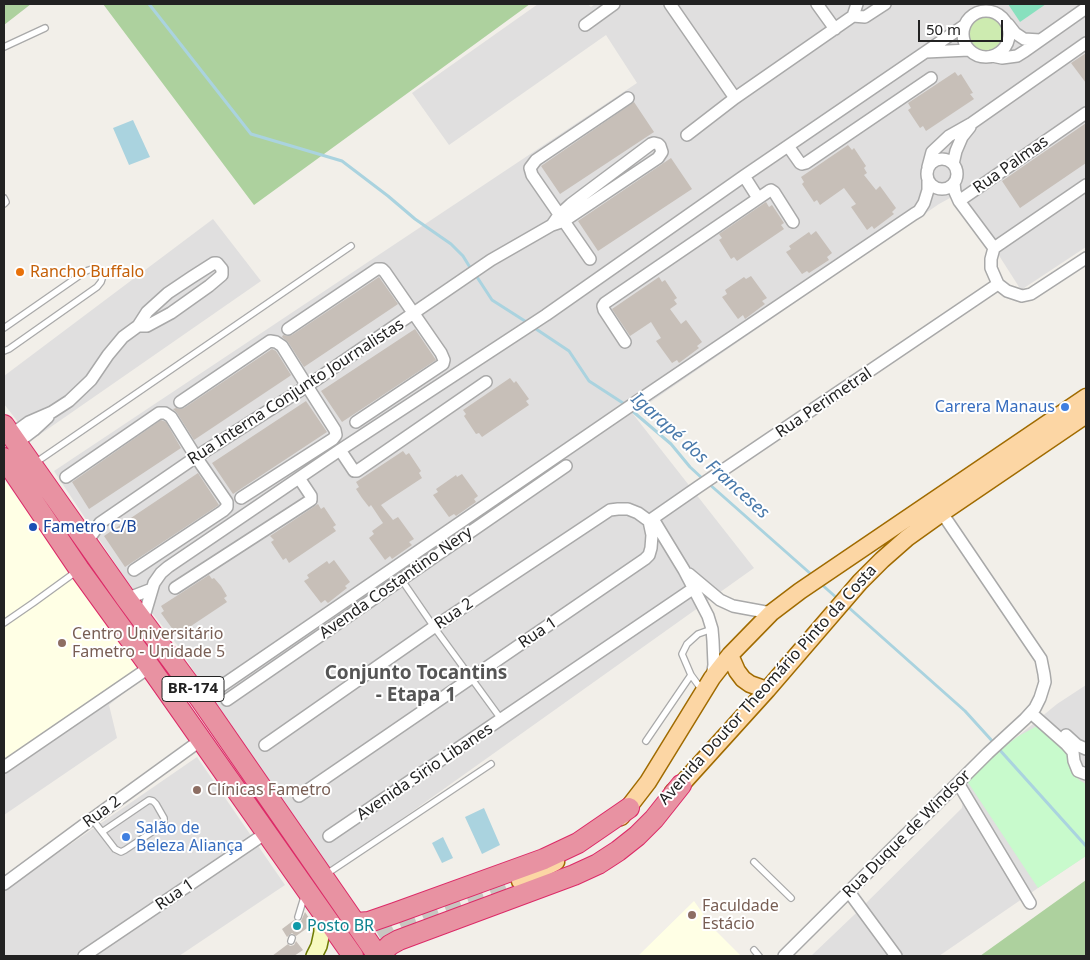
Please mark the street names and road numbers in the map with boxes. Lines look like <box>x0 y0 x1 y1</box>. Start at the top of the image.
street label: Rua Palmas <box>970 132 1052 198</box>
street label: Rua Interna Conjunto Journalistas <box>184 315 408 469</box>
street label: Rua Perimetral <box>772 364 876 442</box>
street label: Avenda Costantino Nery <box>316 523 476 643</box>
street label: Avenida Doutor Theomário Pinto da Costa <box>655 561 881 809</box>
street label: Rua 2 <box>431 594 477 634</box>
street label: Rua 1 <box>515 613 561 653</box>
road number: BR-174 <box>162 676 224 702</box>
street label: Avenida Sirio Libanes <box>353 719 497 825</box>
street label: Rua Duque de Windsor <box>839 766 975 902</box>
street label: Rua 2 <box>79 792 125 832</box>
street label: Rua 1 <box>152 875 198 915</box>

